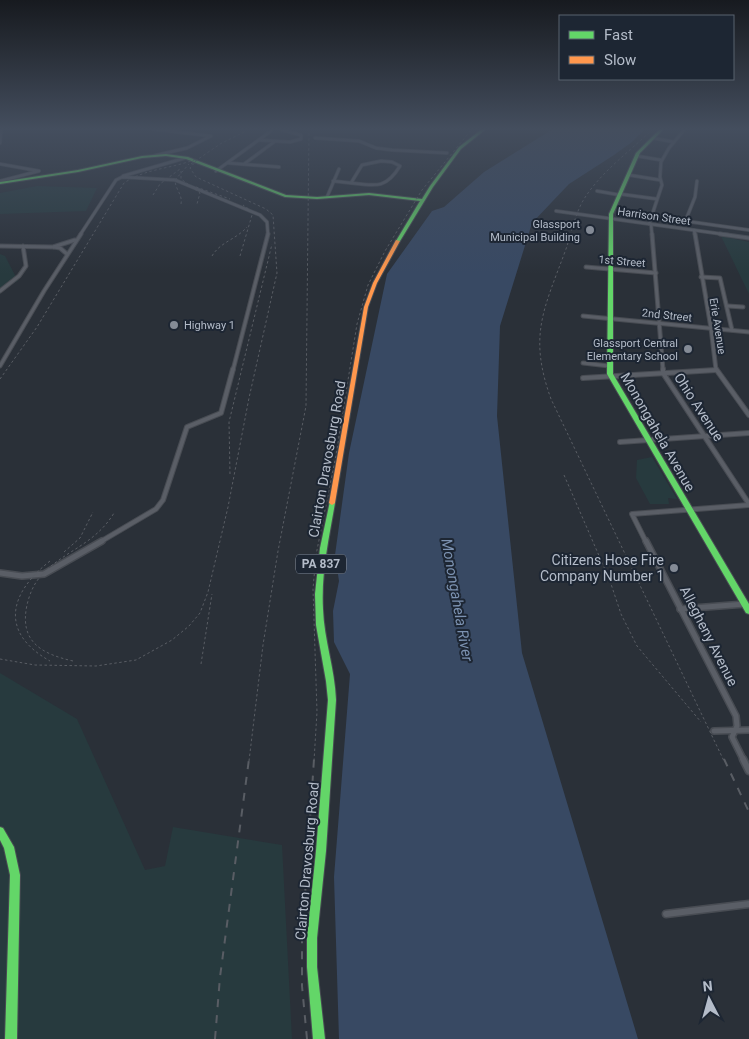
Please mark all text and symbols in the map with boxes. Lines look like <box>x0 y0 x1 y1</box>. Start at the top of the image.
legend <box>559 15 734 80</box>
text: Fast <box>604 26 633 44</box>
text: Slow <box>604 51 636 69</box>
street label: Harrison Street <box>617 205 692 228</box>
place label: Glassport Municipal Building <box>490 218 580 244</box>
marker: Glassport Municipal Building <box>584 224 596 236</box>
street label: 1st Street <box>598 253 646 270</box>
street label: Erie Avenue <box>707 297 728 356</box>
street label: 2nd Street <box>641 306 693 325</box>
marker: Highway 1 <box>168 319 180 331</box>
place label: Highway 1 <box>184 319 235 332</box>
place label: Glassport Central Elementary School <box>587 337 678 363</box>
marker: Glassport Central Elementary School <box>682 343 694 355</box>
street label: Monongahela Avenue <box>617 370 699 494</box>
street label: Ohio Avenue <box>671 370 727 444</box>
street label: Clairton Dravosburg Road <box>305 379 349 539</box>
water label: Monongahela River <box>437 537 477 664</box>
place label: Citizens Hose Fire Company Number 1 <box>540 552 664 584</box>
road number: PA 837 <box>296 554 346 574</box>
marker: Citizens Hose Fire Company Number 1 <box>668 562 680 574</box>
street label: Allegheny Avenue <box>677 583 741 689</box>
street label: Clairton Dravosburg Road <box>292 781 322 941</box>
north arrow <box>684 974 734 1024</box>
text: N <box>702 978 713 995</box>

